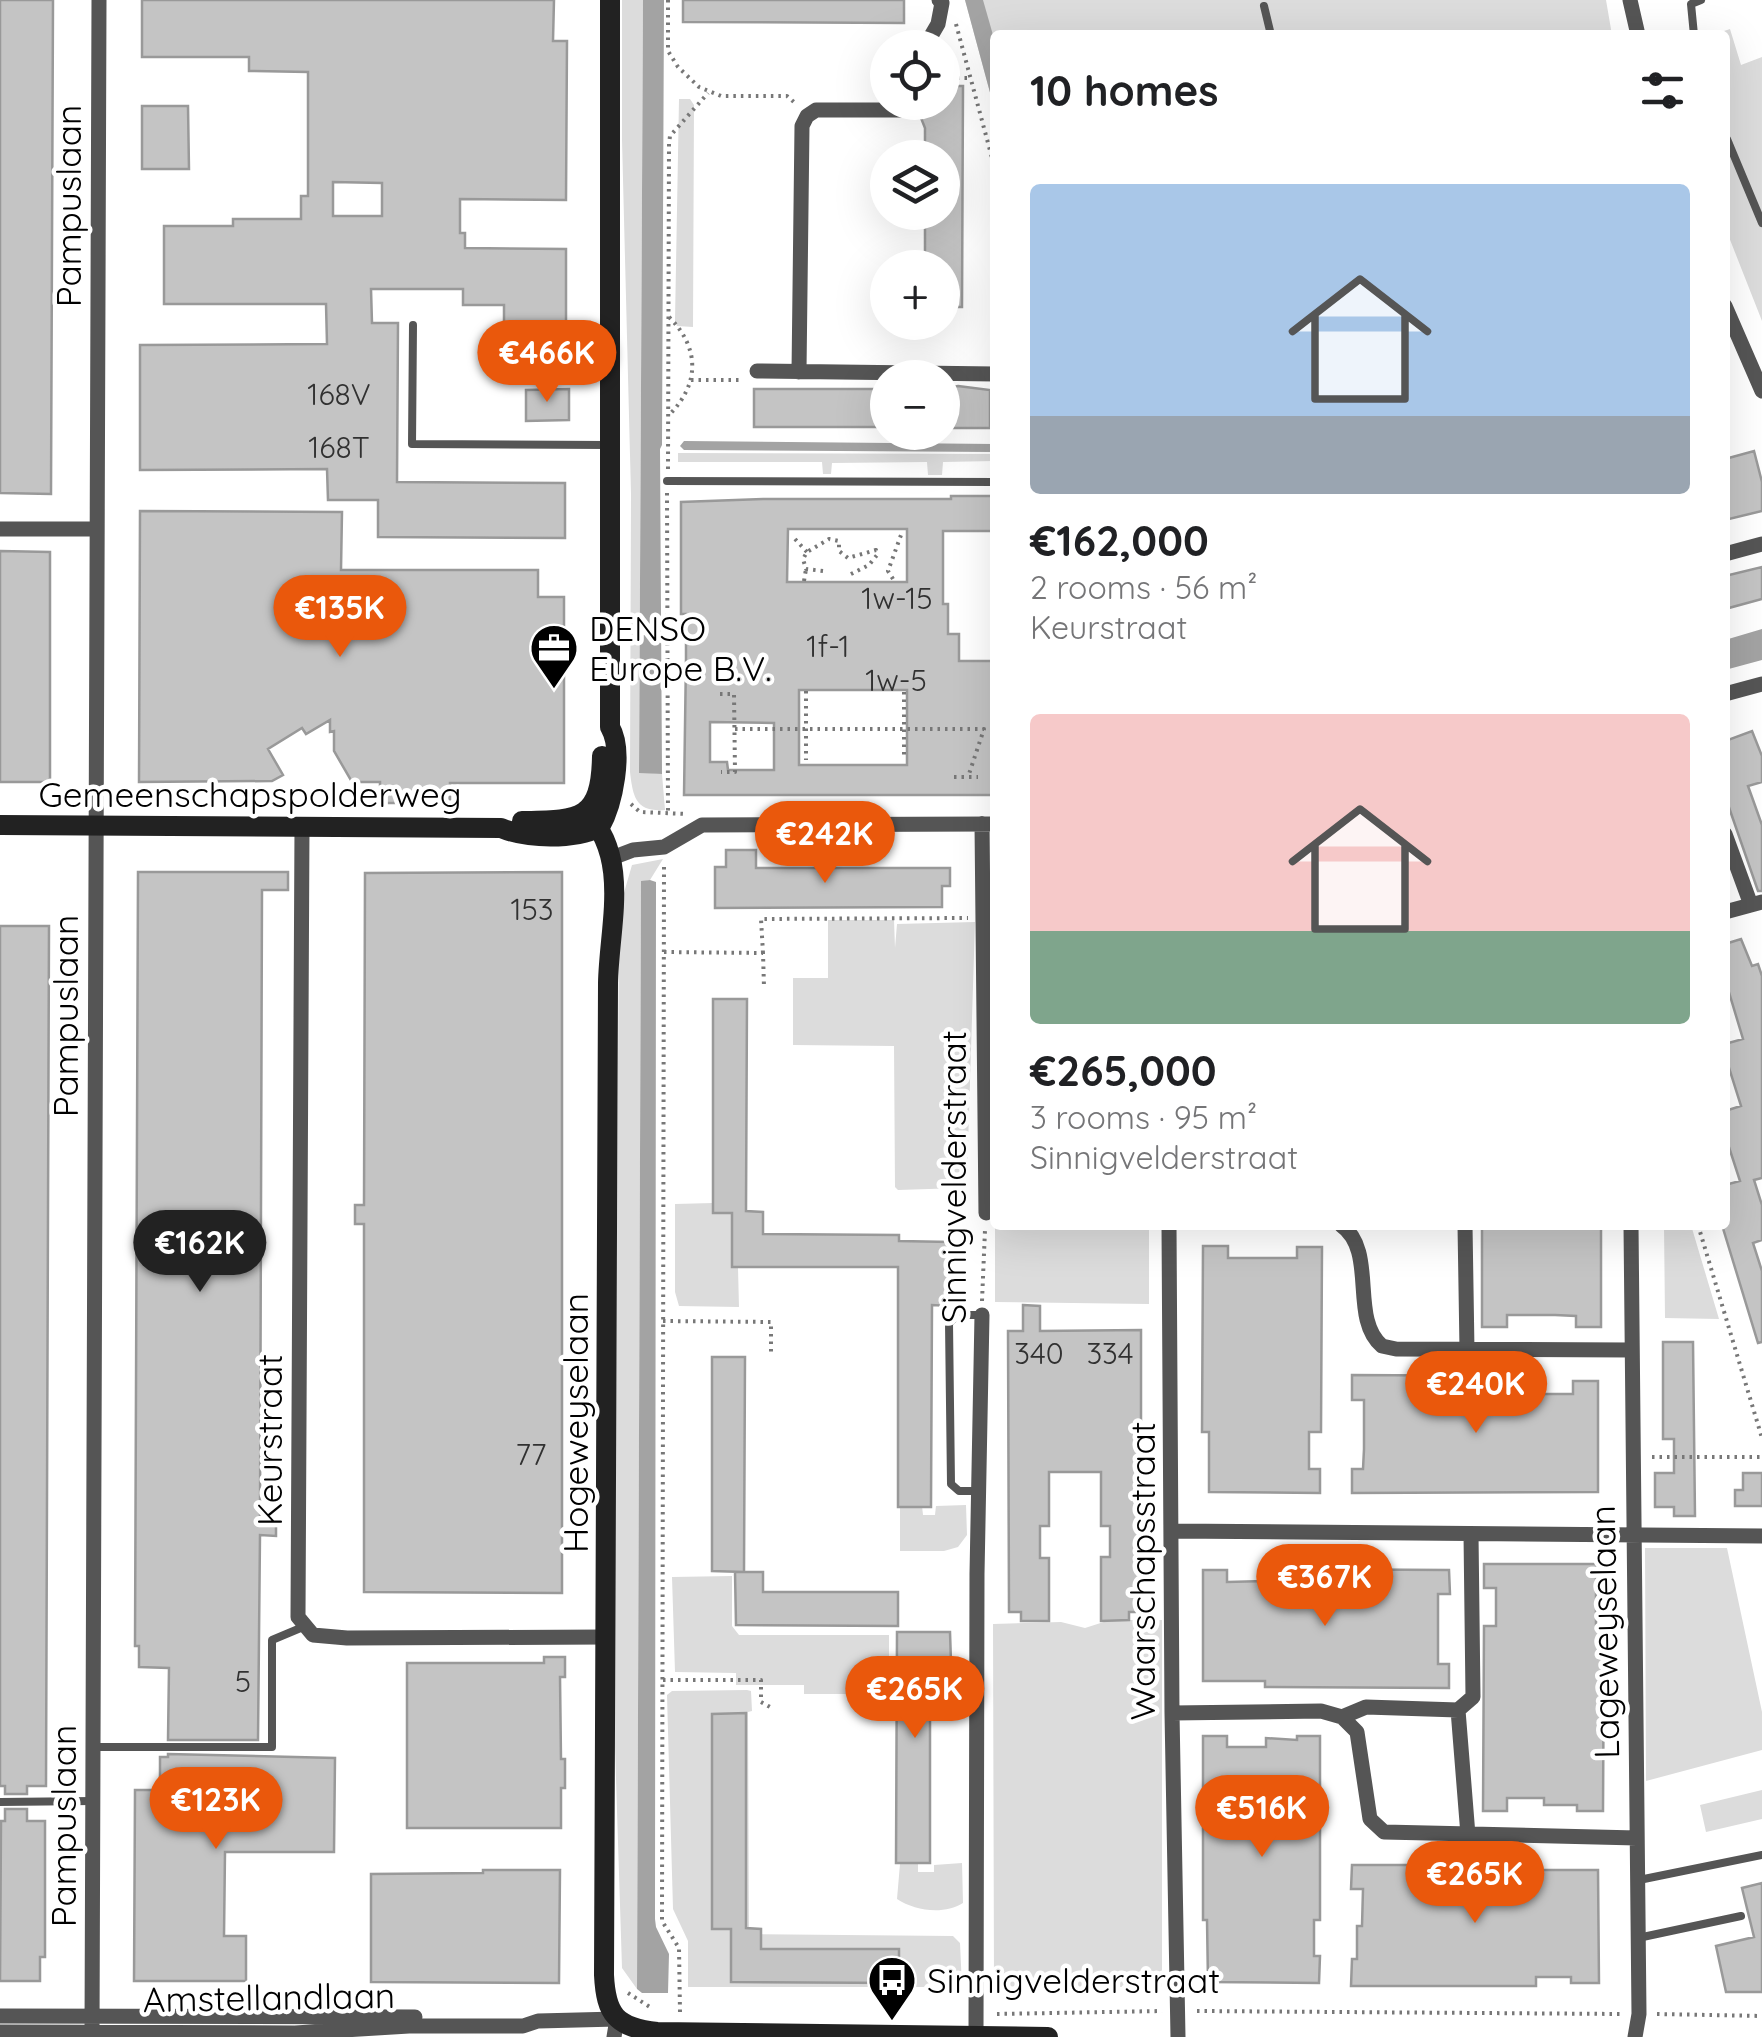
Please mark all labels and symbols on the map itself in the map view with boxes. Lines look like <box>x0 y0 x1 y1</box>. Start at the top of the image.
street label: Pampuslaan <box>46 105 90 307</box>
pin: €466K <box>477 320 617 405</box>
house number: 168V <box>307 375 371 413</box>
house number: 168T <box>308 428 370 466</box>
pin: €135K <box>270 575 410 660</box>
house number: 1w-15 <box>861 579 933 617</box>
place label: DENSO Europe B.V. <box>589 606 772 690</box>
office icon: DENSO Europe B.V. <box>528 622 580 690</box>
house number: 1f-1 <box>806 627 850 665</box>
house number: 1w-5 <box>865 661 927 699</box>
street label: Gemeenschapspolderweg <box>38 772 462 816</box>
pin: €242K <box>755 801 895 886</box>
house number: 153 <box>510 890 554 928</box>
street label: Pampuslaan <box>43 915 87 1117</box>
street label: Sinnigvelderstraat <box>931 1030 975 1324</box>
pin: €162K <box>130 1210 270 1295</box>
street label: Hogeweyselaan <box>553 1293 597 1553</box>
house number: 340 <box>1014 1334 1064 1372</box>
house number: 334 <box>1086 1334 1134 1372</box>
pin: €240K <box>1406 1351 1546 1436</box>
street label: Keurstraat <box>247 1354 291 1526</box>
street label: Waarschapsstraat <box>1120 1422 1164 1720</box>
house number: 77 <box>516 1435 546 1473</box>
street label: Lageweyselaan <box>1580 1505 1628 1759</box>
pin: €367K <box>1255 1544 1395 1629</box>
pin: €265K <box>845 1656 985 1741</box>
house number: 5 <box>235 1662 251 1700</box>
street label: Pampuslaan <box>41 1725 85 1927</box>
pin: €123K <box>146 1767 286 1852</box>
pin: €516K <box>1192 1775 1332 1860</box>
pin: €265K <box>1405 1841 1545 1926</box>
bus stop icon: Sinnigvelderstraat <box>866 1954 918 2022</box>
place label: Sinnigvelderstraat <box>927 1958 1220 2002</box>
street label: Amstellandlaan <box>143 1973 395 2021</box>

